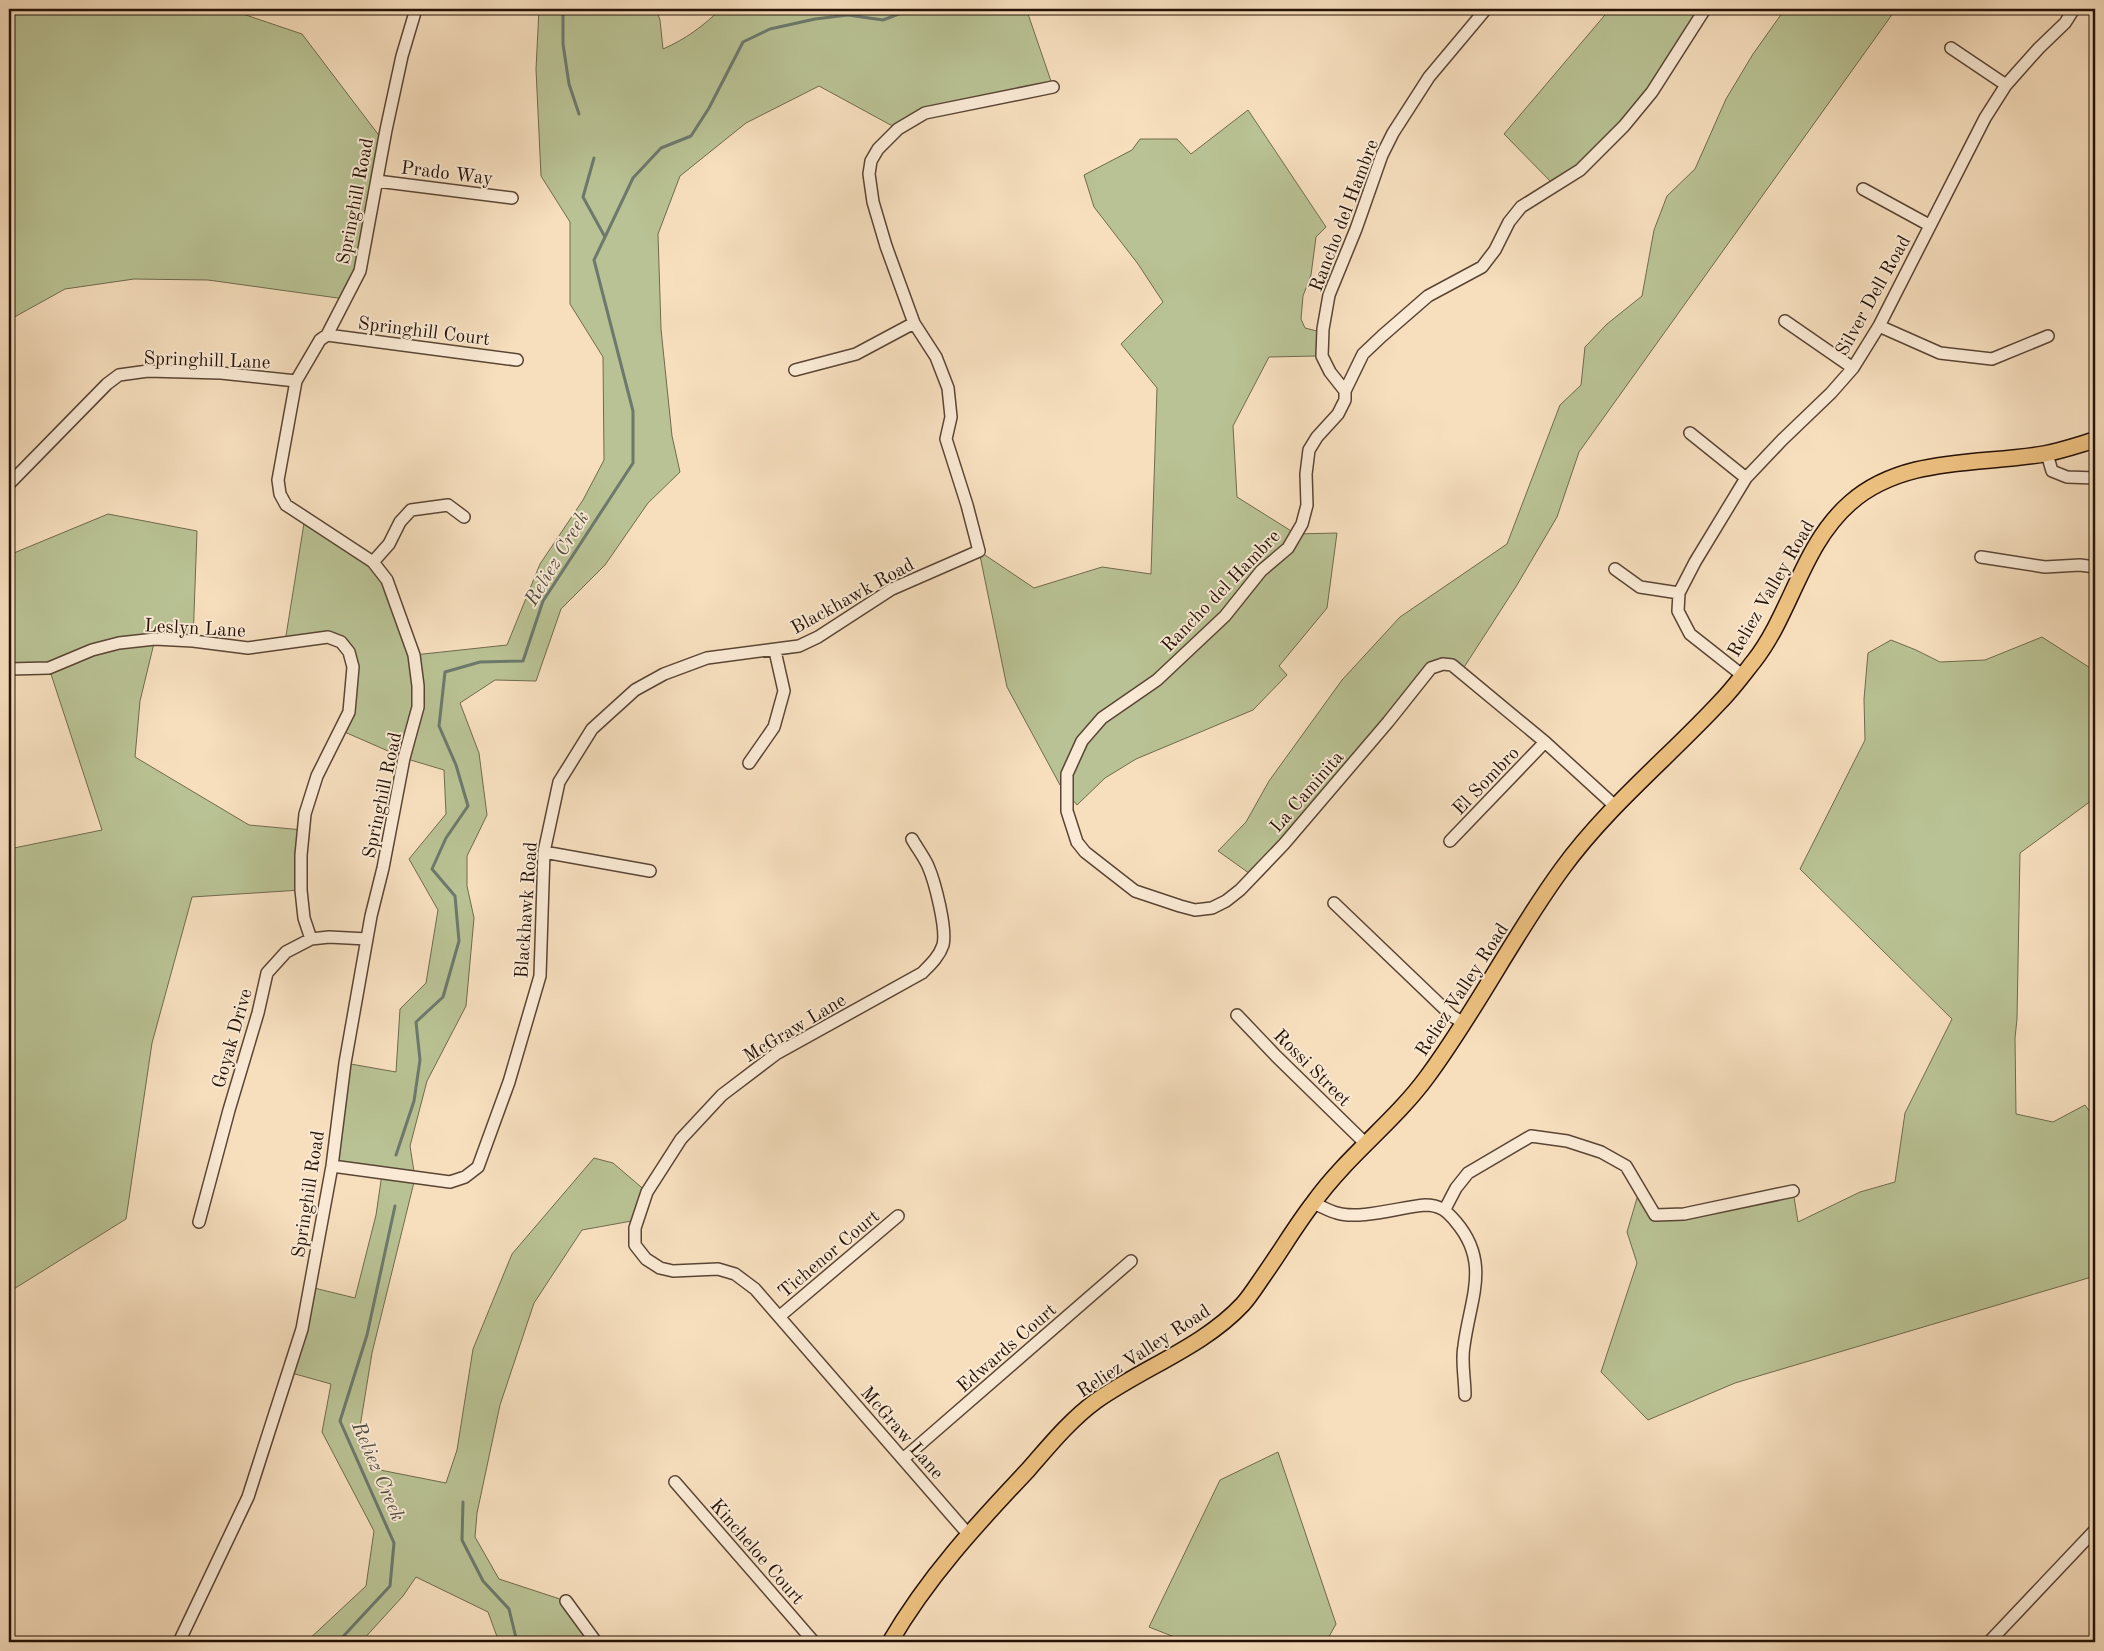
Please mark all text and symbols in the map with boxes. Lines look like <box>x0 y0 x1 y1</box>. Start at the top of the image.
street label: Springhill Road <box>335 137 378 266</box>
street label: Rancho del Hambre <box>1308 137 1383 295</box>
street label: Prado Way <box>400 159 494 190</box>
street label: Silver Dell Road <box>1833 233 1915 360</box>
street label: Springhill Court <box>357 315 491 350</box>
street label: Springhill Lane <box>143 350 271 373</box>
water label: Reliez Creek <box>521 508 594 610</box>
street label: Reliez Valley Road <box>1725 518 1819 661</box>
street label: Rancho del Hambre <box>1159 527 1285 656</box>
street label: Blackhawk Road <box>789 556 918 639</box>
street label: Leslyn Lane <box>144 617 246 642</box>
street label: Springhill Road <box>361 731 406 860</box>
street label: El Sombro <box>1450 744 1524 820</box>
street label: La Caminita <box>1268 748 1349 837</box>
street label: Blackhawk Road <box>513 841 542 979</box>
street label: Reliez Valley Road <box>1413 920 1513 1060</box>
street label: Goyak Drive <box>210 987 257 1091</box>
street label: McGraw Lane <box>741 991 850 1067</box>
street label: Rossi Street <box>1269 1027 1353 1111</box>
street label: Springhill Road <box>290 1129 329 1259</box>
street label: Tichenor Court <box>775 1207 884 1303</box>
street label: Edwards Court <box>954 1301 1061 1397</box>
street label: Reliez Valley Road <box>1074 1302 1214 1402</box>
street label: McGraw Lane <box>856 1384 946 1484</box>
water label: Reliez Creek <box>347 1418 407 1525</box>
street label: Kincheloe Court <box>705 1496 807 1609</box>

